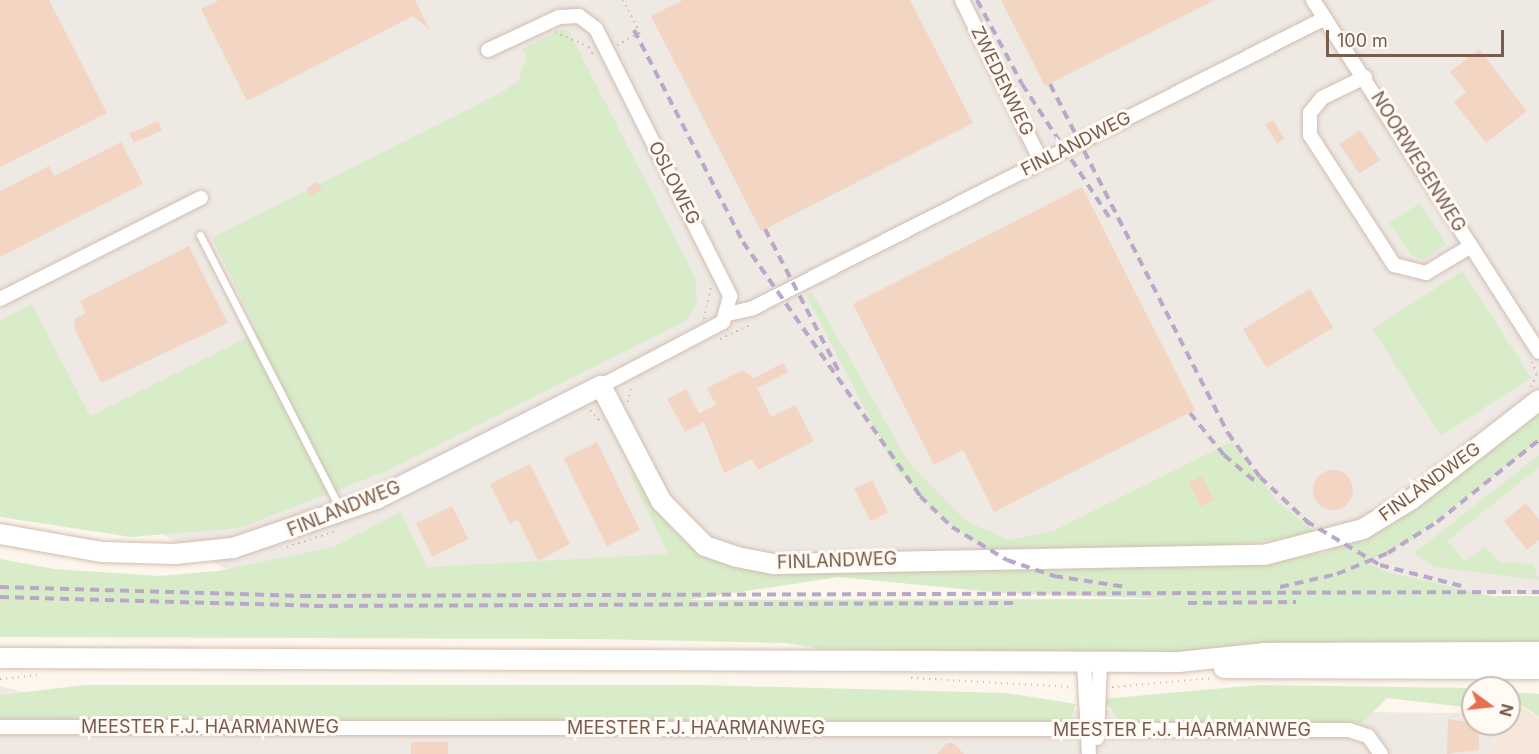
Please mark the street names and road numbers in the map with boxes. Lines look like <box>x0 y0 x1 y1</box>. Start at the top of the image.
street label: ZWEDENWEG <box>966 23 1038 139</box>
street label: NOORWEGENWEG <box>1366 88 1470 236</box>
street label: FINLANDWEG <box>1018 107 1134 181</box>
street label: OSLOWEG <box>644 138 704 228</box>
street label: FINLANDWEG <box>1375 438 1485 526</box>
street label: FINLANDWEG <box>284 476 404 542</box>
street label: FINLANDWEG <box>777 548 897 574</box>
street label: MEESTER F.J. HAARMANWEG <box>81 716 339 738</box>
street label: MEESTER F.J. HAARMANWEG <box>567 717 825 739</box>
street label: MEESTER F.J. HAARMANWEG <box>1053 719 1311 741</box>

